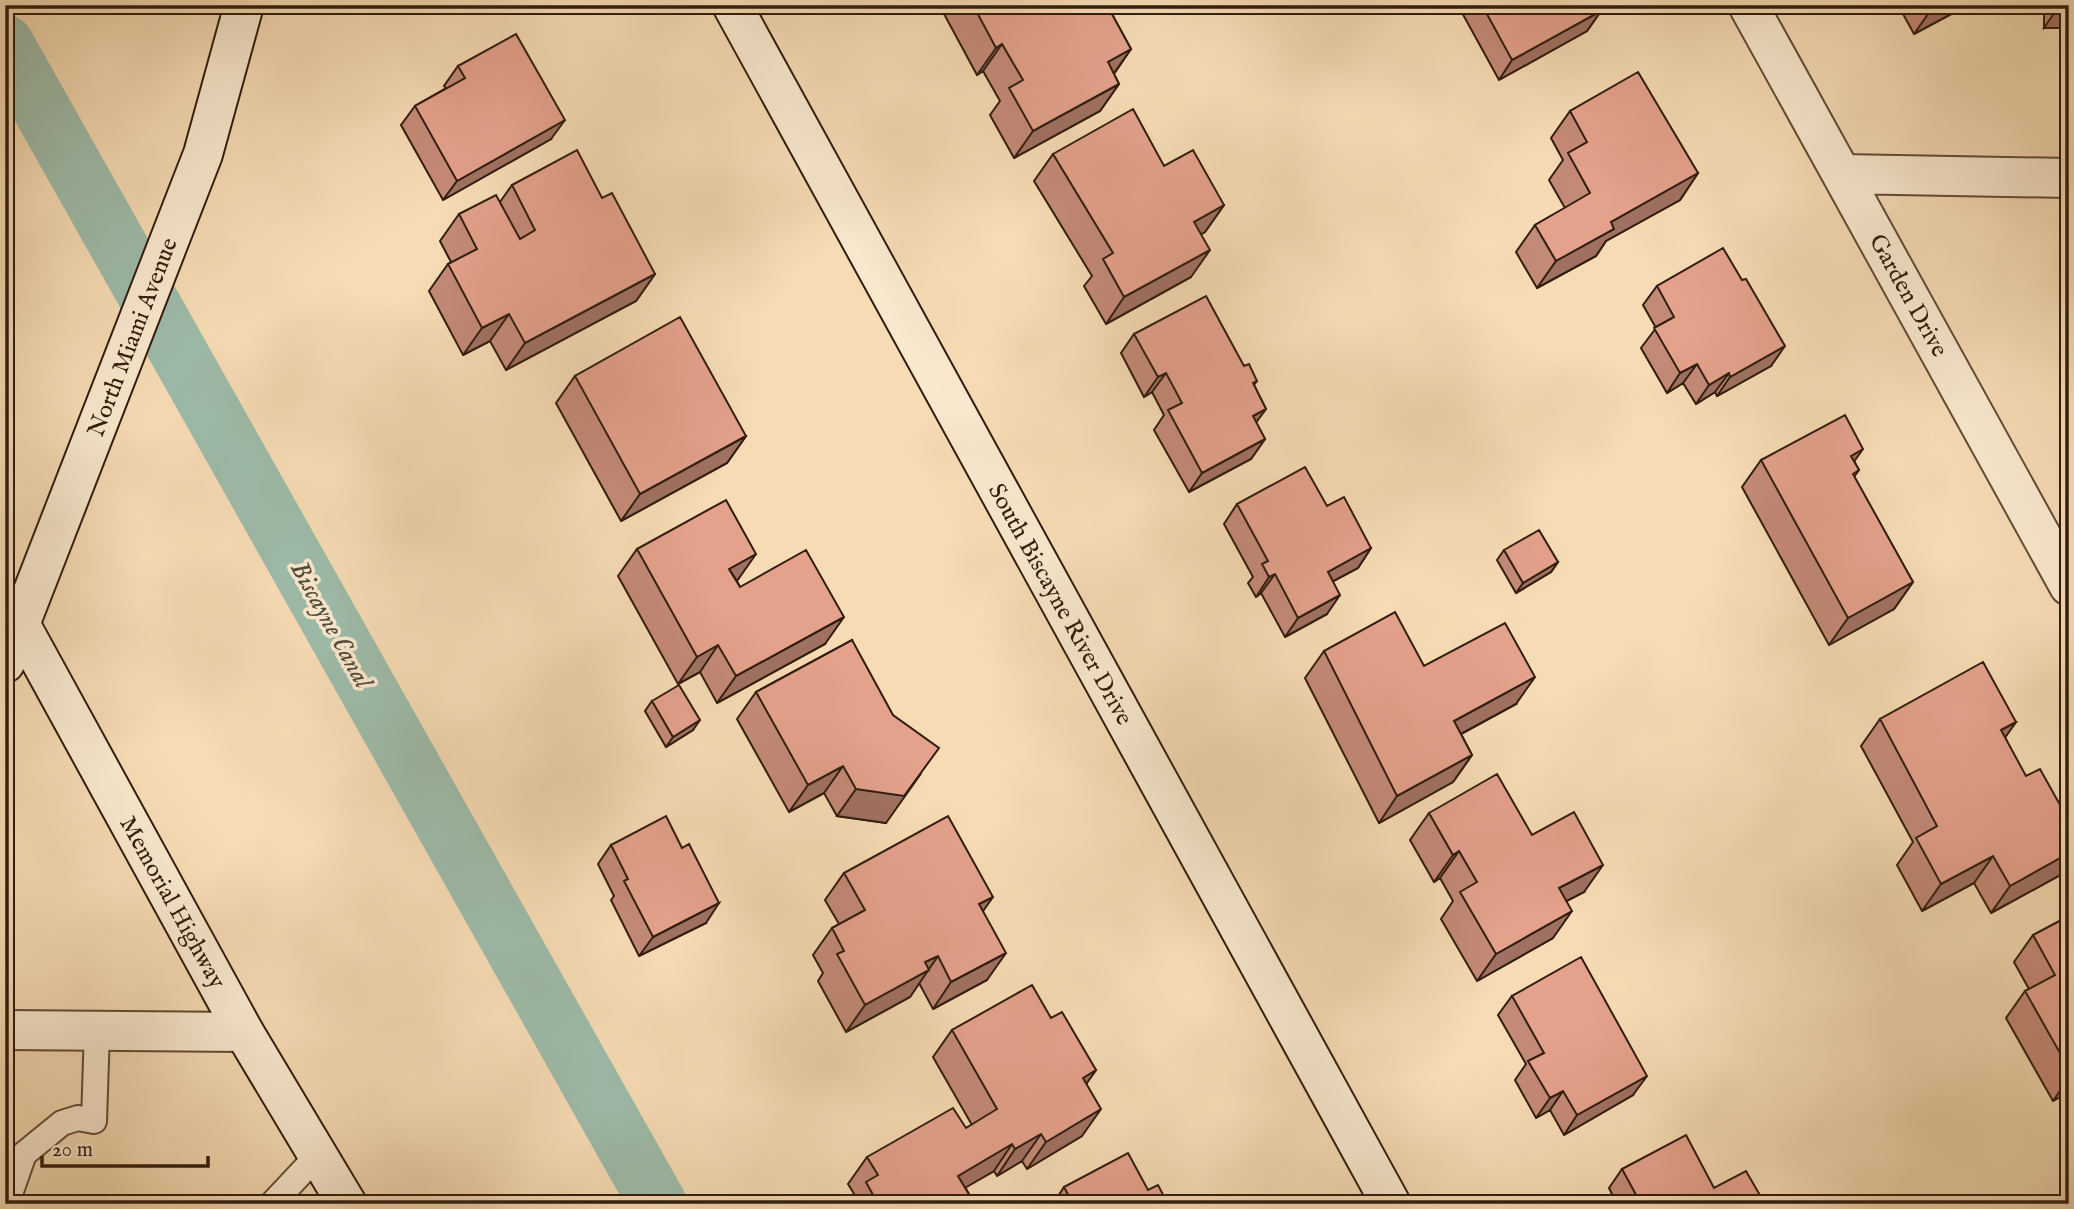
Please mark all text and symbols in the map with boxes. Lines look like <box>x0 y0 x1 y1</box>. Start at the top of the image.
street label: Garden Drive <box>1861 229 1954 363</box>
street label: North Miami Avenue <box>81 234 186 442</box>
street label: South Biscayne River Drive <box>980 478 1139 731</box>
water label: Biscayne Canal <box>282 555 380 696</box>
street label: Memorial Highway <box>112 811 232 994</box>
scale bar <box>42 1125 208 1169</box>
text: 20 m <box>52 1137 93 1164</box>

